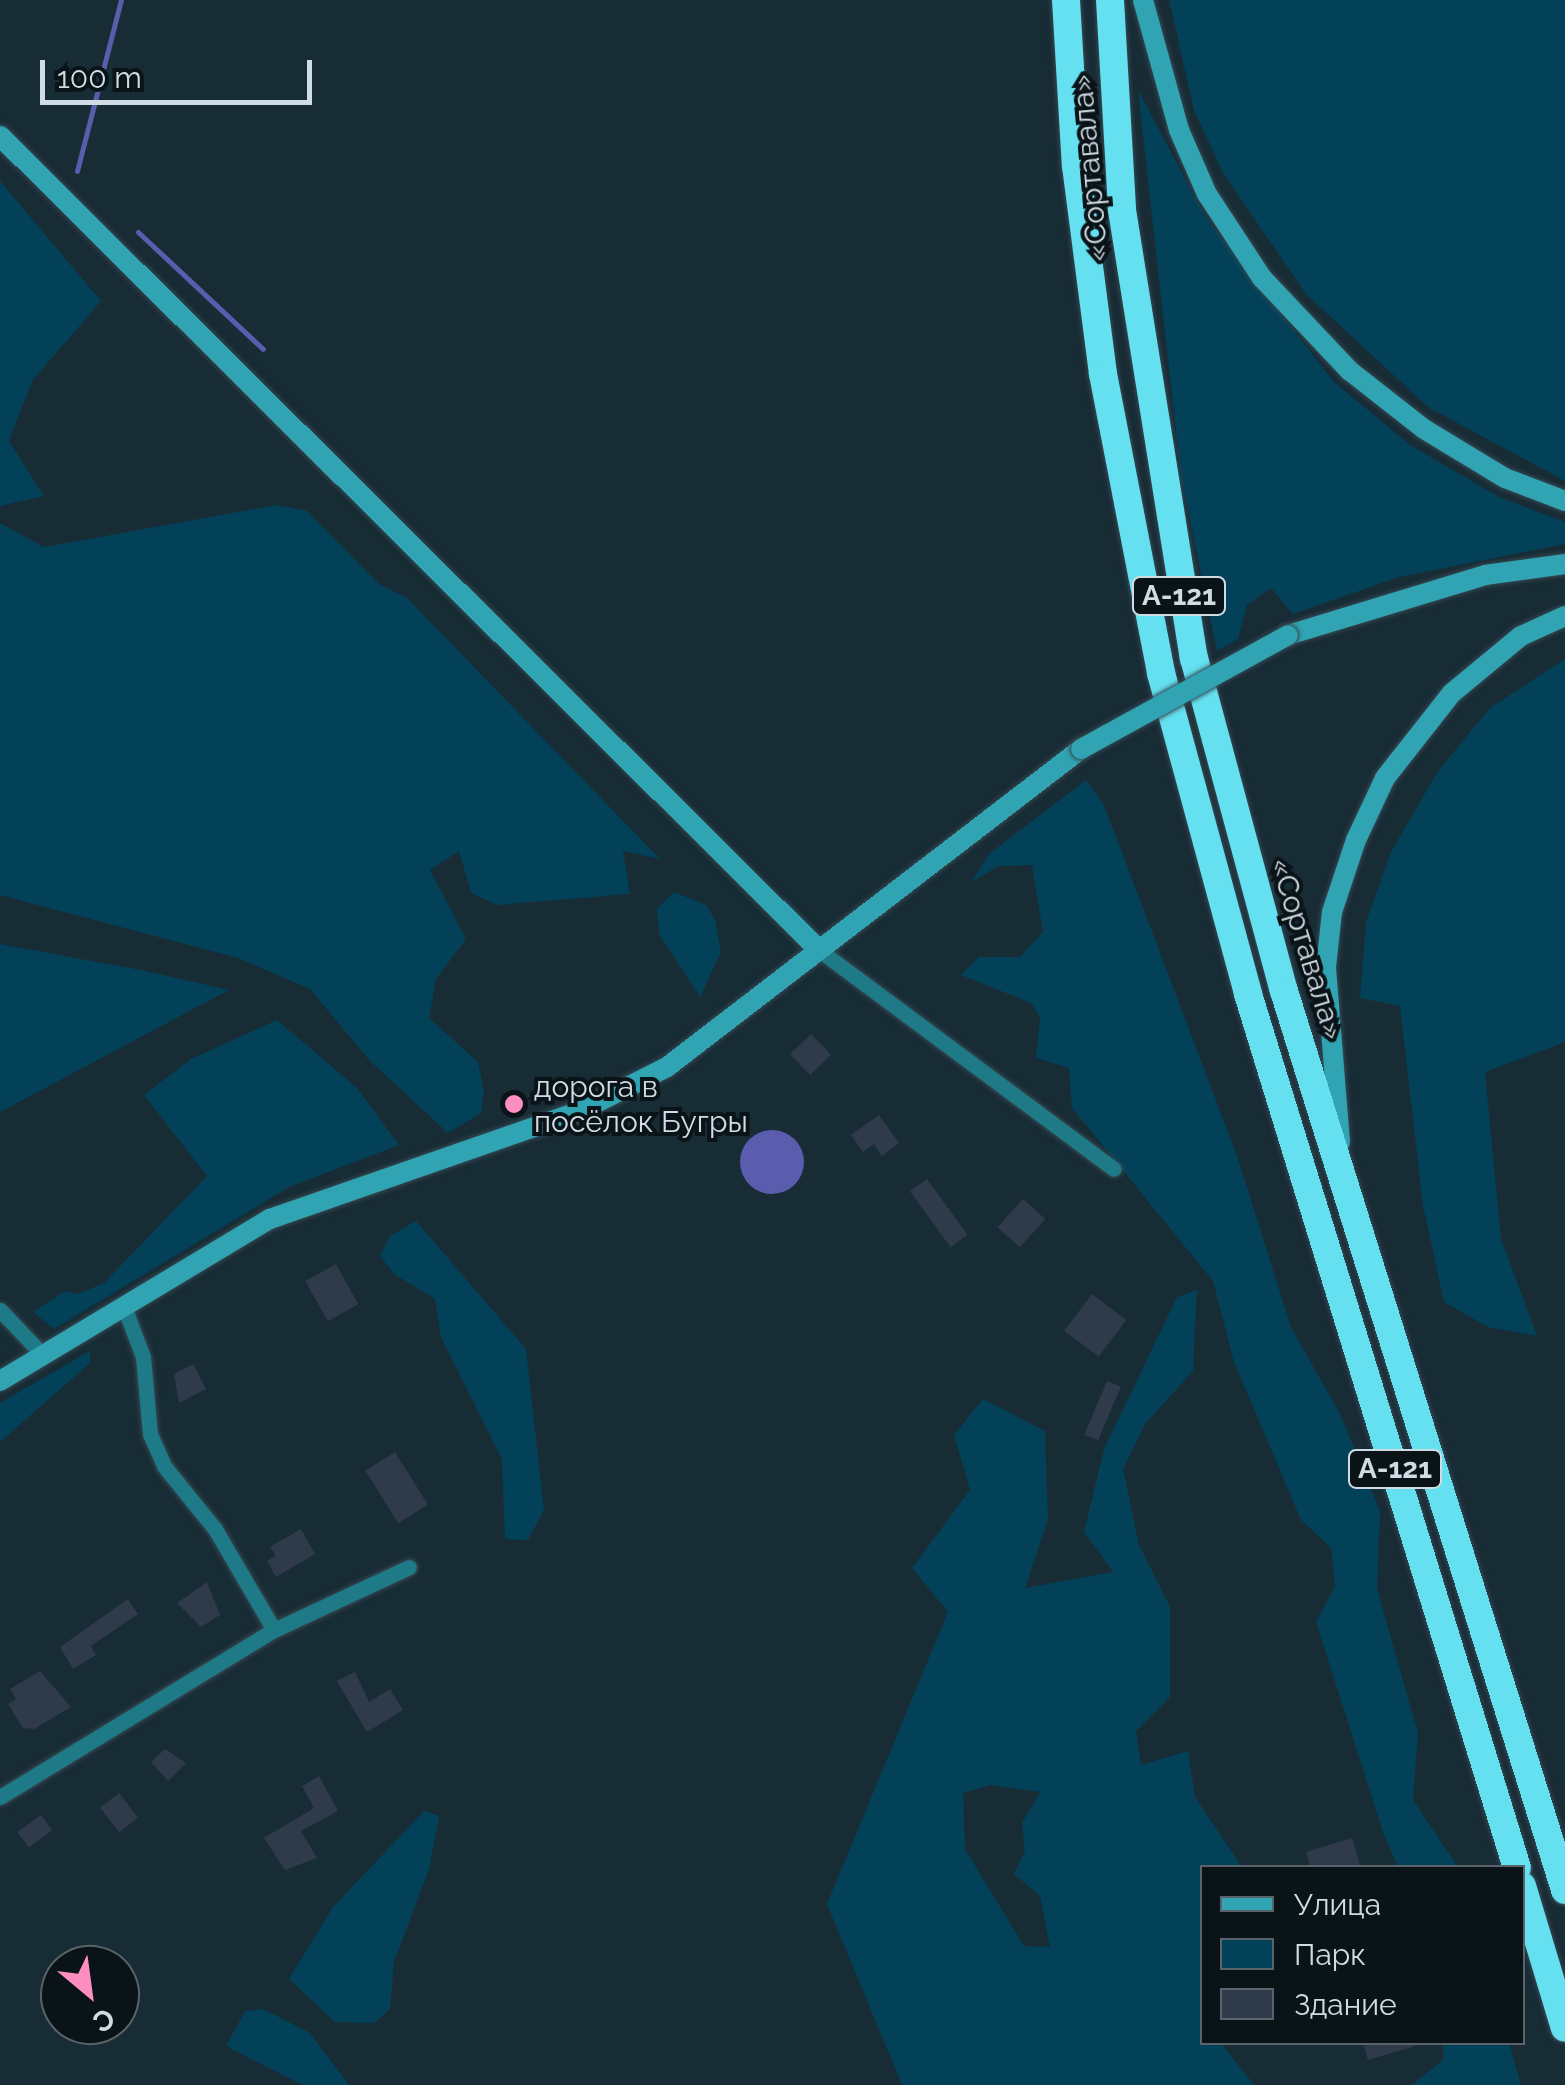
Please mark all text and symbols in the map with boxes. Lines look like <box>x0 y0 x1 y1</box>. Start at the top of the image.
scale bar <box>45 40 318 102</box>
text: 100 m <box>57 60 142 95</box>
street label: «Сортавала» <box>1064 73 1116 263</box>
road number: А-121 <box>1132 573 1226 619</box>
street label: «Сортавала» <box>1262 854 1352 1044</box>
place label: дорога в посёлок Бугры <box>534 1069 748 1140</box>
marker: дорога в посёлок Бугры <box>503 1093 525 1115</box>
road number: А-121 <box>1348 1446 1442 1492</box>
legend <box>1200 1865 1525 2045</box>
text: Улица <box>1294 1887 1381 1922</box>
text: Парк <box>1294 1937 1366 1972</box>
north arrow <box>40 1945 140 2045</box>
text: Здание <box>1294 1987 1397 2022</box>
text: С <box>87 2001 120 2039</box>

